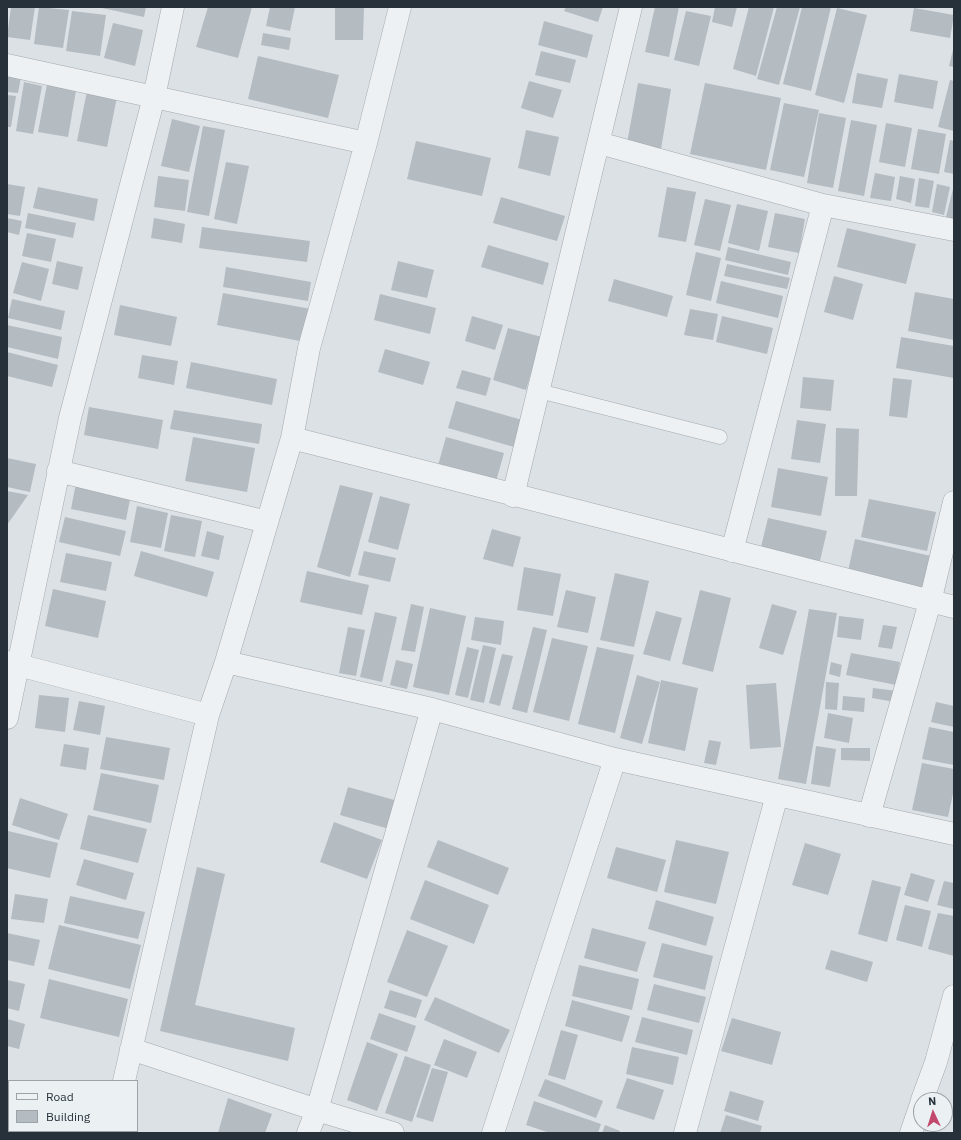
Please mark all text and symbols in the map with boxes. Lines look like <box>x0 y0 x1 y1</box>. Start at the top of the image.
legend <box>8 1080 138 1132</box>
text: Road <box>46 1089 74 1104</box>
north arrow <box>913 1092 953 1132</box>
text: N <box>928 1094 937 1108</box>
text: Building <box>46 1109 90 1124</box>

